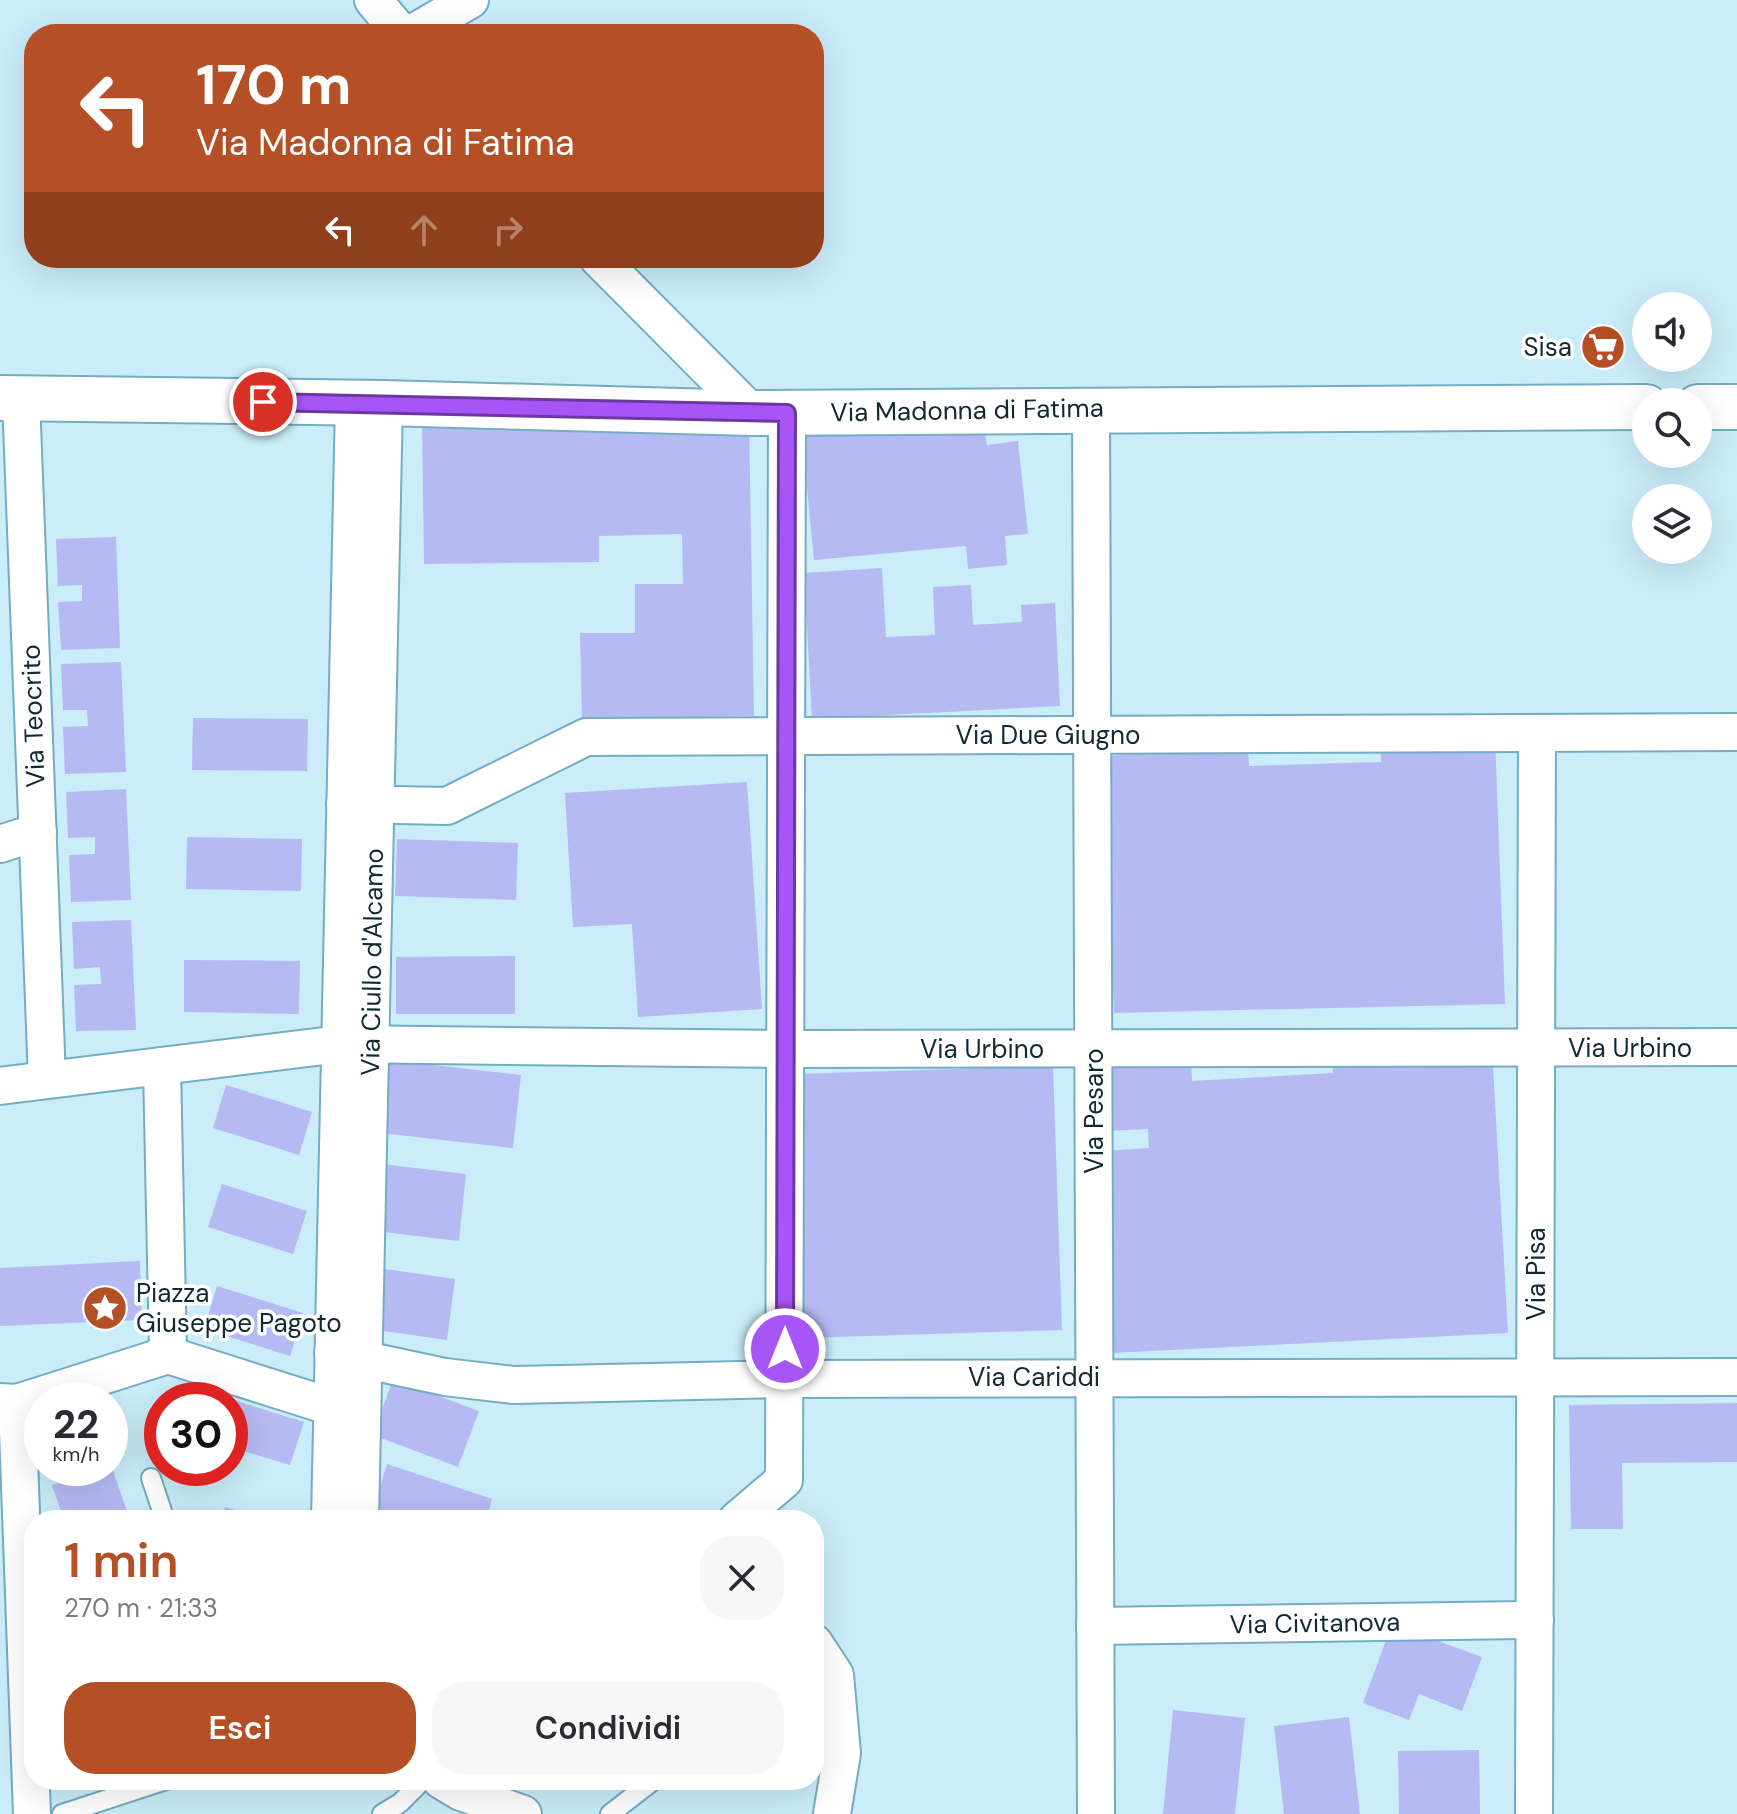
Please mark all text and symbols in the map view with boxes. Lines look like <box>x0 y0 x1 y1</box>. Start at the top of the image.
text: 170 m <box>196 48 351 121</box>
icon: left <box>64 56 168 160</box>
text: Via Madonna di Fatima <box>196 119 574 166</box>
icon: left <box>318 208 362 252</box>
icon: ahead <box>402 208 446 252</box>
icon: right <box>486 208 530 252</box>
map controls <box>1632 292 1712 564</box>
button: sound <box>1632 292 1712 372</box>
supermarket icon: Sisa <box>1579 323 1627 371</box>
place label: Sisa <box>1523 330 1572 364</box>
pin <box>229 368 297 436</box>
icon: arrive <box>241 380 285 424</box>
button: search <box>1632 388 1712 468</box>
street label: Via Madonna di Fatima <box>830 391 1104 429</box>
button: layers <box>1632 484 1712 564</box>
street label: Via Teocrito <box>14 644 52 788</box>
street label: Via Due Giugno <box>956 718 1140 752</box>
street label: Via Ciullo d'Alcamo <box>353 848 391 1076</box>
street label: Via Urbino <box>1568 1031 1692 1065</box>
street label: Via Urbino <box>920 1032 1044 1066</box>
street label: Via Pesaro <box>1077 1048 1111 1174</box>
street label: Via Pisa <box>1519 1227 1553 1321</box>
place label: Piazza Giuseppe Pagoto <box>136 1276 342 1340</box>
place icon: Piazza Giuseppe Pagoto <box>81 1284 129 1332</box>
position arrow <box>743 1307 827 1391</box>
street label: Via Cariddi <box>968 1360 1100 1394</box>
speed limit sign: 30 <box>144 1382 248 1486</box>
text: 22 <box>53 1398 99 1450</box>
text: km/h <box>52 1441 100 1467</box>
text: 1 min <box>64 1529 179 1592</box>
button: close <box>700 1536 784 1620</box>
text: 270 m · 21:33 <box>64 1591 218 1625</box>
street label: Via Civitanova <box>1229 1605 1401 1641</box>
button: Esci <box>64 1682 416 1774</box>
button: Condividi <box>432 1682 784 1774</box>

